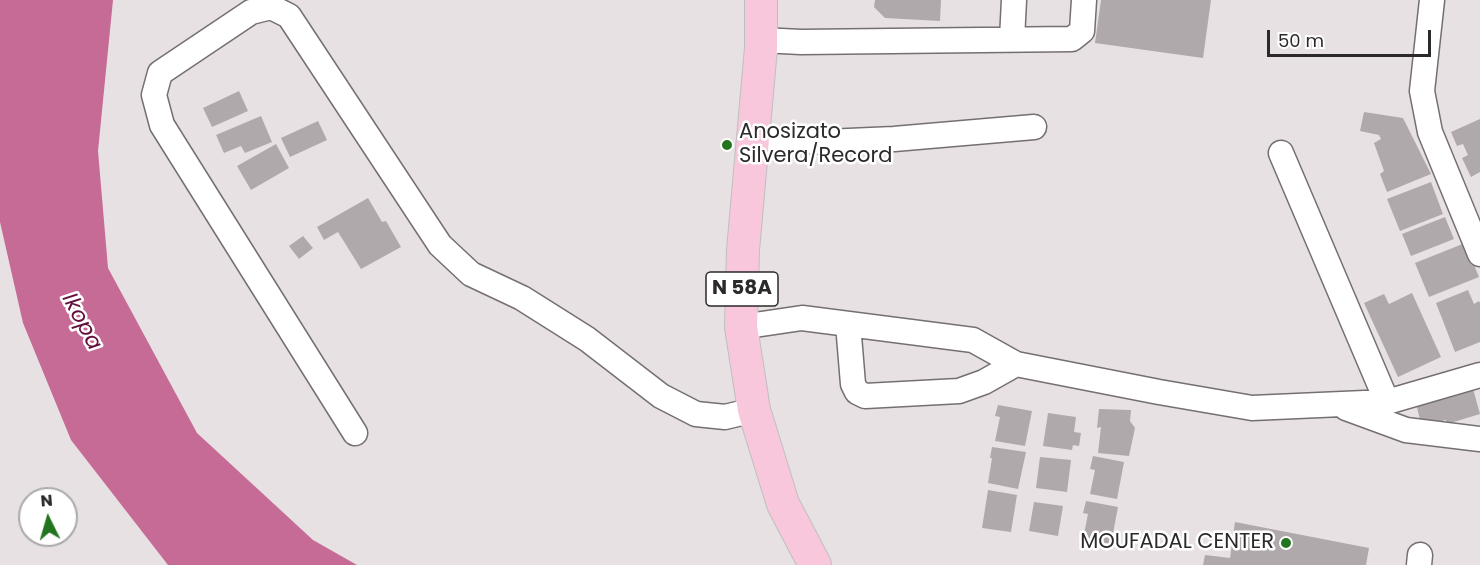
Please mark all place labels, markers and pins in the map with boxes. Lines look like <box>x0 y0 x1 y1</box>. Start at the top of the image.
place label: Anosizato Silvera/Record <box>739 120 892 170</box>
marker: Anosizato Silvera/Record <box>720 138 734 152</box>
place label: MOUFADAL CENTER <box>1080 530 1274 556</box>
marker: MOUFADAL CENTER <box>1279 536 1293 550</box>

